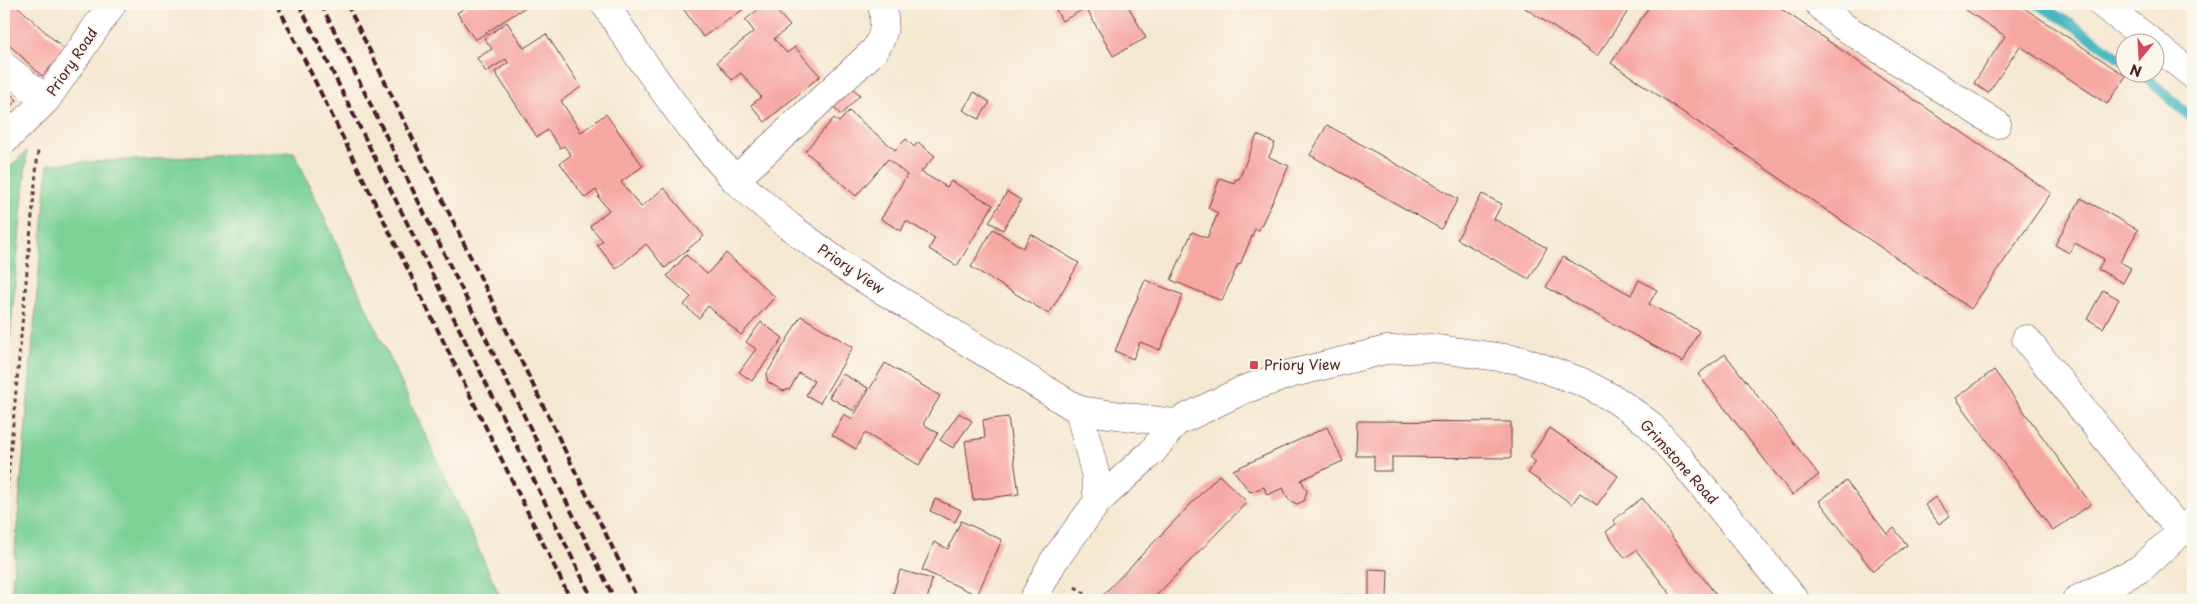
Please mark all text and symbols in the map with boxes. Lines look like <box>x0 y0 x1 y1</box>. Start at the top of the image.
street label: Priory Road <box>41 23 102 100</box>
north arrow <box>2114 32 2164 82</box>
text: N <box>2127 59 2144 83</box>
street label: Priory View <box>814 239 889 299</box>
place label: Priory View <box>1264 354 1340 375</box>
marker: Priory View <box>1248 359 1260 371</box>
street label: Grimstone Road <box>1635 415 1723 509</box>

